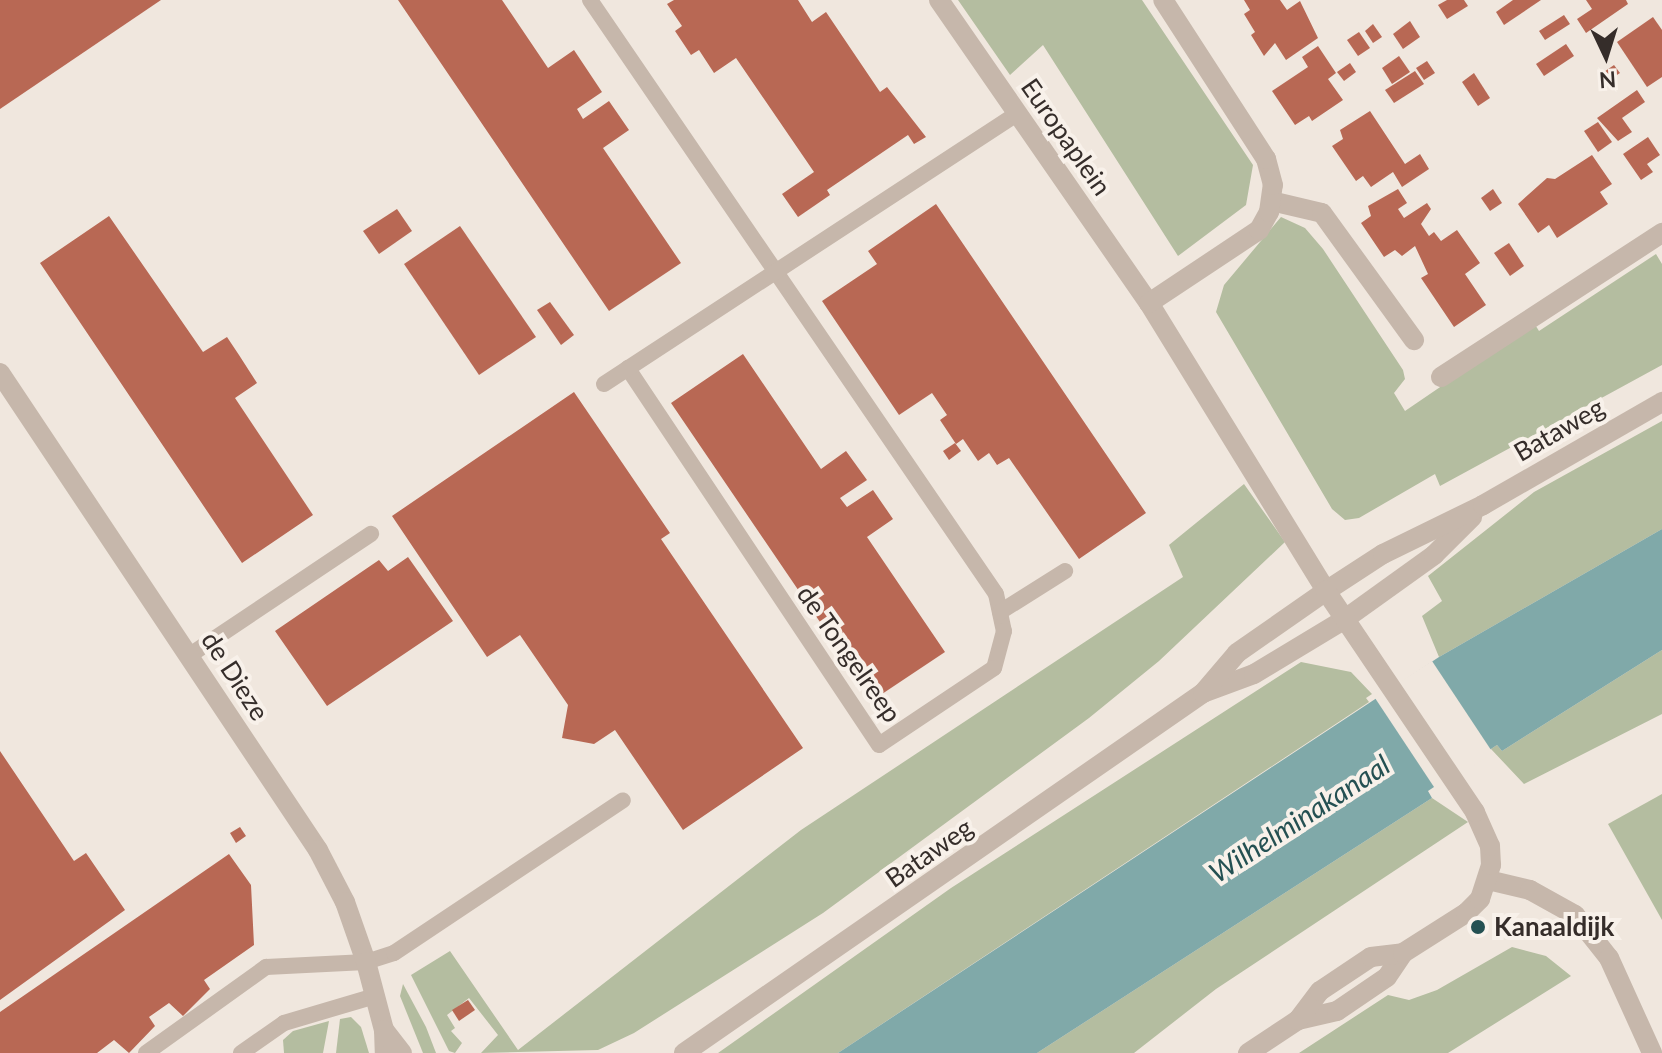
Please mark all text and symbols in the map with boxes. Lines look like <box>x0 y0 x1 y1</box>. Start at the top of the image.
north arrow <box>1566 16 1646 96</box>
text: N <box>1598 66 1617 94</box>
street label: Europaplein <box>1014 73 1118 201</box>
street label: Bataweg <box>1508 392 1610 468</box>
street label: de Tongelreep <box>790 579 908 729</box>
street label: de Dieze <box>195 626 275 726</box>
water label: Wilhelminakanaal <box>1202 747 1396 889</box>
street label: Bataweg <box>880 812 978 894</box>
place label: Kanaaldijk <box>1494 911 1614 943</box>
marker: Kanaaldijk <box>1469 918 1487 936</box>

